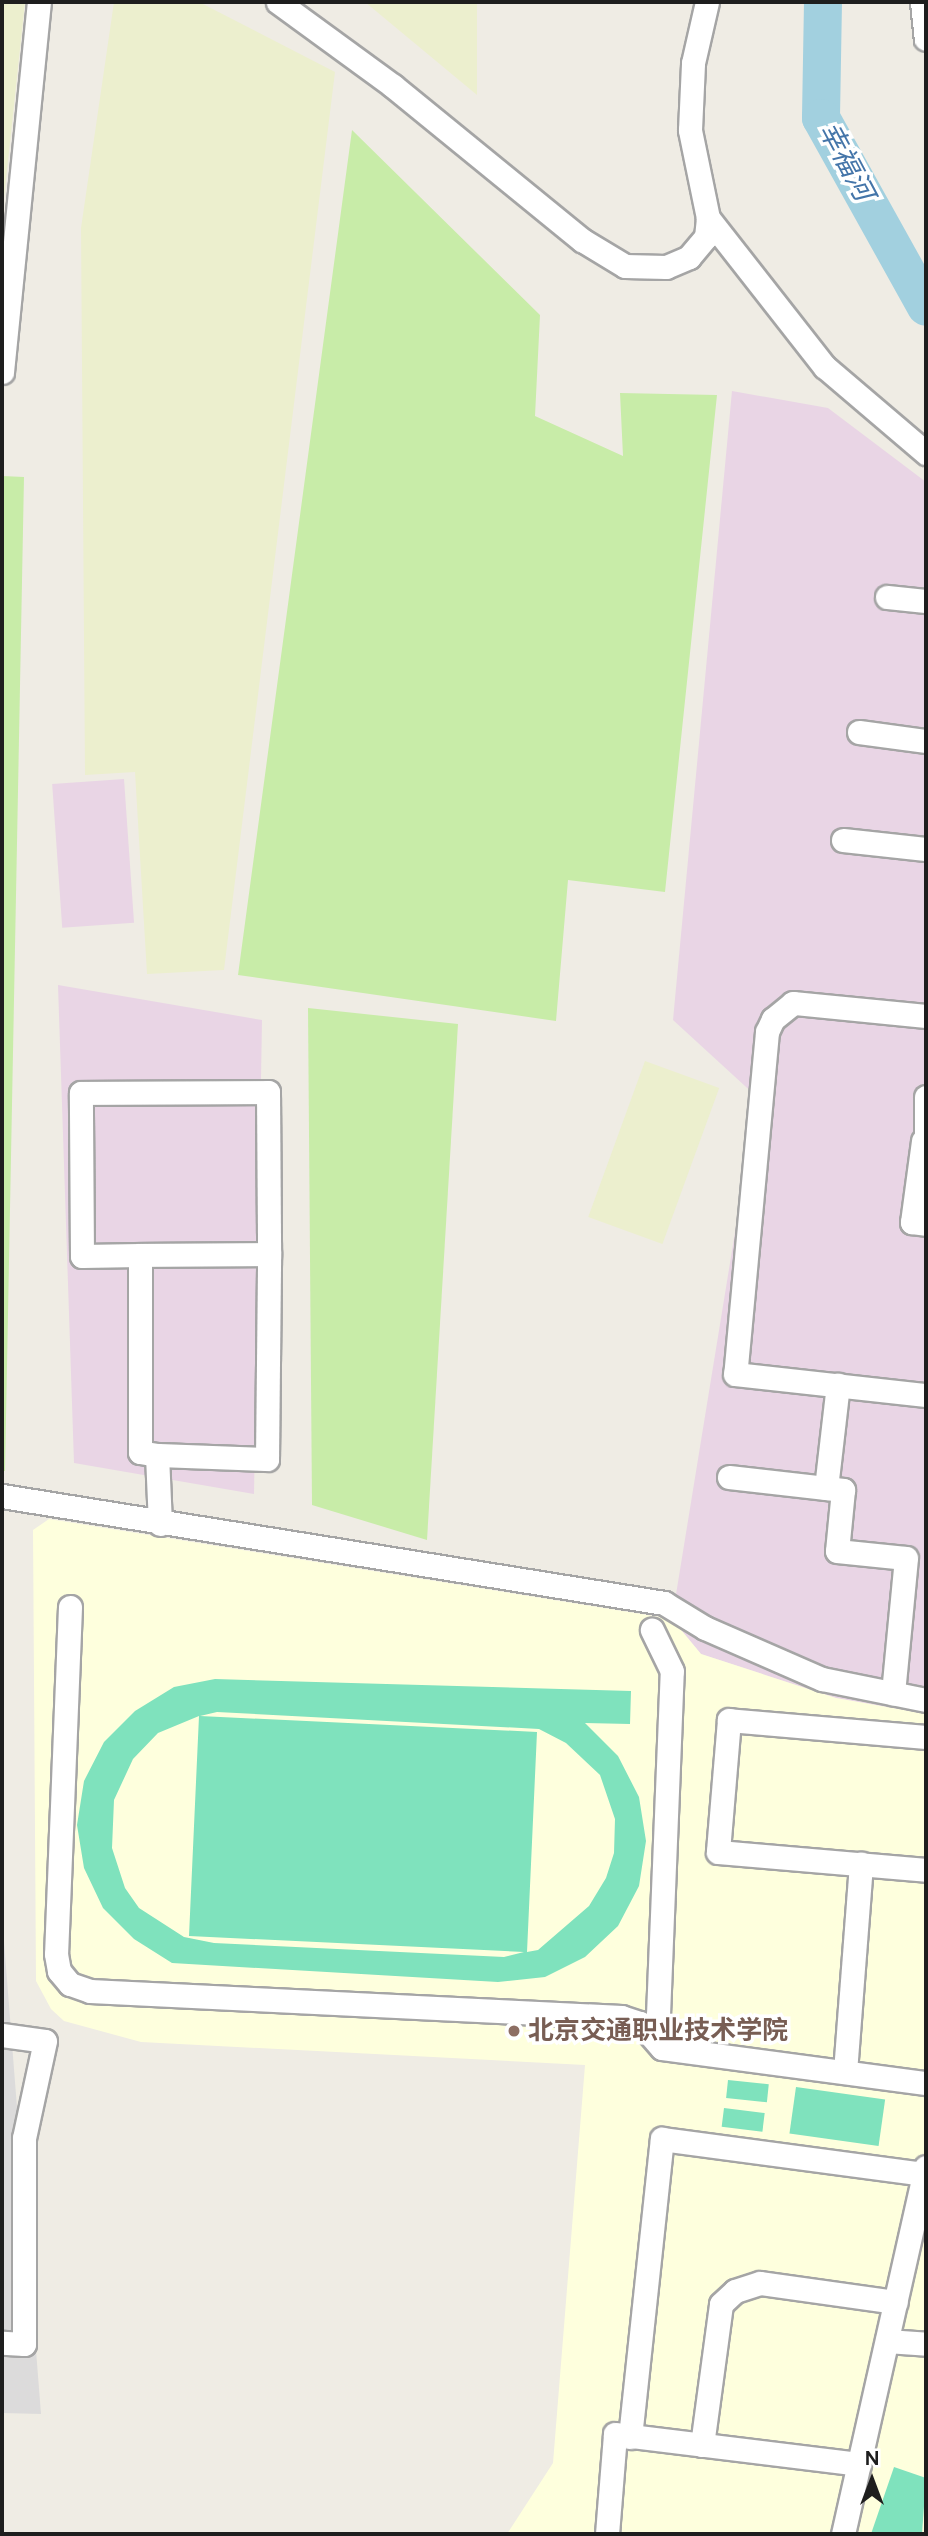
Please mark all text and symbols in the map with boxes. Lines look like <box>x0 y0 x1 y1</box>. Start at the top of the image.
water label: 幸福河 <box>812 116 882 206</box>
place label: 北京交通职业技术学院 <box>528 2015 788 2047</box>
marker: 北京交通职业技术学院 <box>506 2023 522 2039</box>
north arrow <box>837 2445 907 2515</box>
text: N <box>865 2447 879 2470</box>

